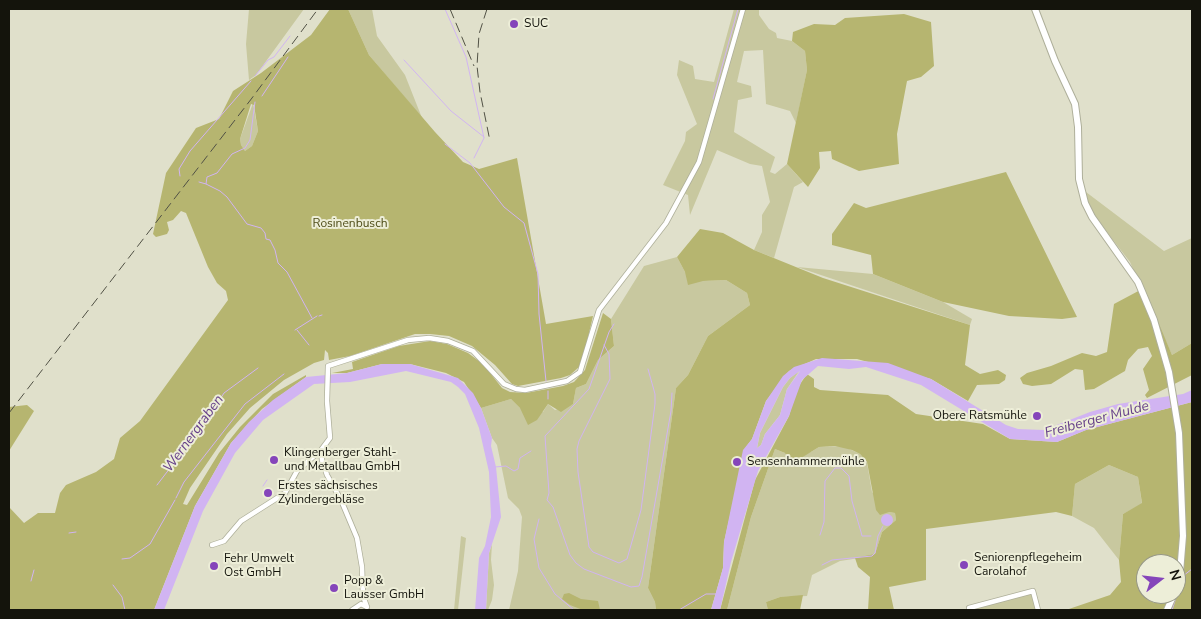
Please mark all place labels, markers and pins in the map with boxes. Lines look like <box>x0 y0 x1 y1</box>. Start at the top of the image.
place label: SUC <box>524 17 548 31</box>
marker: SUC <box>508 18 520 30</box>
place label: Obere Ratsmühle <box>933 409 1027 423</box>
marker: Obere Ratsmühle <box>1031 410 1043 422</box>
place label: Klingenberger Stahl- und Metallbau GmbH <box>284 446 400 474</box>
marker: Klingenberger Stahl- und Metallbau GmbH <box>268 454 280 466</box>
place label: Sensenhammermühle <box>747 455 865 469</box>
marker: Sensenhammermühle <box>731 456 743 468</box>
place label: Erstes sächsisches Zylindergebläse <box>278 479 378 507</box>
marker: Erstes sächsisches Zylindergebläse <box>262 487 274 499</box>
place label: Seniorenpflegeheim Carolahof <box>974 551 1082 579</box>
place label: Fehr Umwelt Ost GmbH <box>224 552 294 580</box>
marker: Seniorenpflegeheim Carolahof <box>958 559 970 571</box>
marker: Fehr Umwelt Ost GmbH <box>208 560 220 572</box>
place label: Popp & Lausser GmbH <box>344 574 424 602</box>
marker: Popp & Lausser GmbH <box>328 582 340 594</box>

